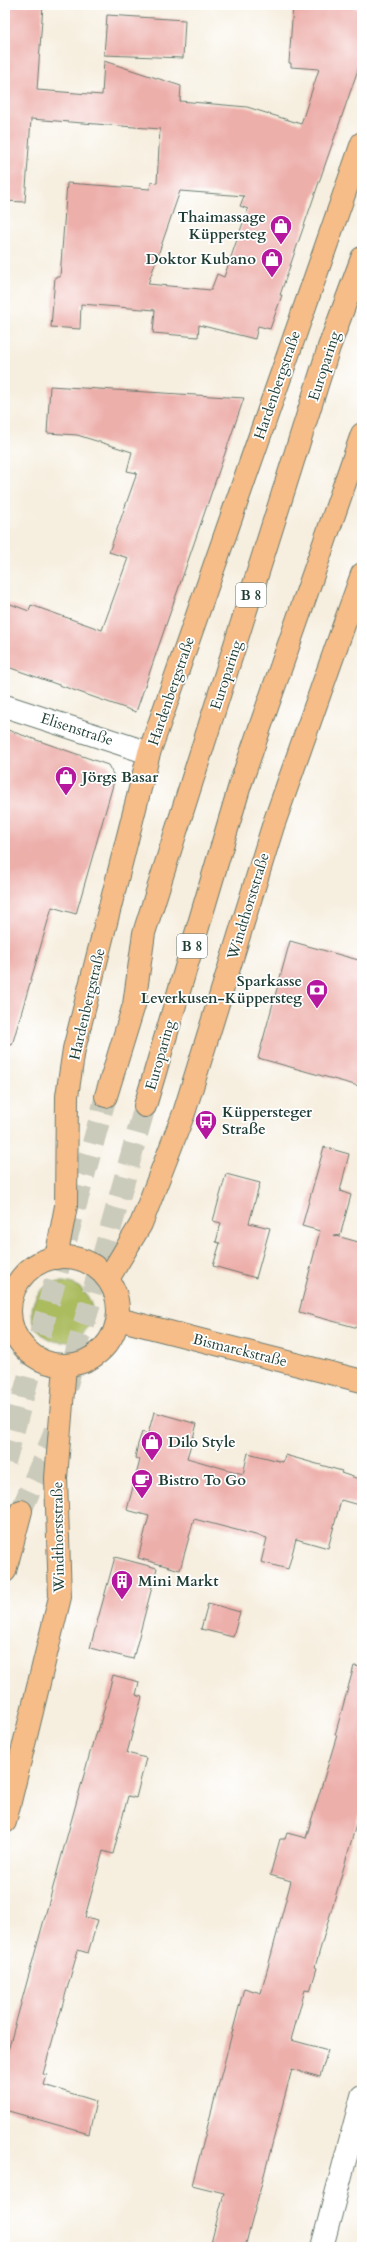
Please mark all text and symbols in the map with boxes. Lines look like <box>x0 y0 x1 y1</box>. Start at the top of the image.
place label: Thaimassage Küppersteg <box>178 207 266 244</box>
shop icon: Thaimassage Küppersteg <box>268 213 294 246</box>
shop icon: Doktor Kubano <box>259 246 285 279</box>
place label: Doktor Kubano <box>146 249 256 269</box>
street label: Hardenbergstraße <box>249 328 305 442</box>
street label: Europaring <box>303 328 345 403</box>
road number: B 8 <box>236 583 266 607</box>
street label: Hardenbergstraße <box>143 634 199 748</box>
street label: Europaring <box>205 637 247 712</box>
street label: Elisenstraße <box>38 708 116 750</box>
shop icon: Jörgs Basar <box>53 764 79 797</box>
place label: Jörgs Basar <box>80 767 159 787</box>
street label: Windthorststraße <box>222 850 274 963</box>
road number: B 8 <box>177 934 207 958</box>
street label: Hardenbergstraße <box>64 946 110 1062</box>
place label: Sparkasse Leverkusen-Küppersteg <box>141 971 302 1008</box>
bank icon: Sparkasse Leverkusen-Küppersteg <box>304 977 330 1010</box>
street label: Europaring <box>140 1017 180 1092</box>
place label: Küppersteger Straße <box>222 1102 313 1139</box>
bus stop icon: Küppersteger Straße <box>193 1108 219 1141</box>
street label: Bismarckstraße <box>191 1329 289 1371</box>
shop icon: Dilo Style <box>139 1429 165 1462</box>
place label: Dilo Style <box>168 1432 236 1452</box>
cafe icon: Bistro To Go <box>129 1467 155 1500</box>
place label: Bistro To Go <box>158 1470 246 1490</box>
street label: Windthorststraße <box>47 1481 69 1594</box>
building icon: Mini Markt <box>109 1568 135 1601</box>
place label: Mini Markt <box>138 1571 219 1591</box>

